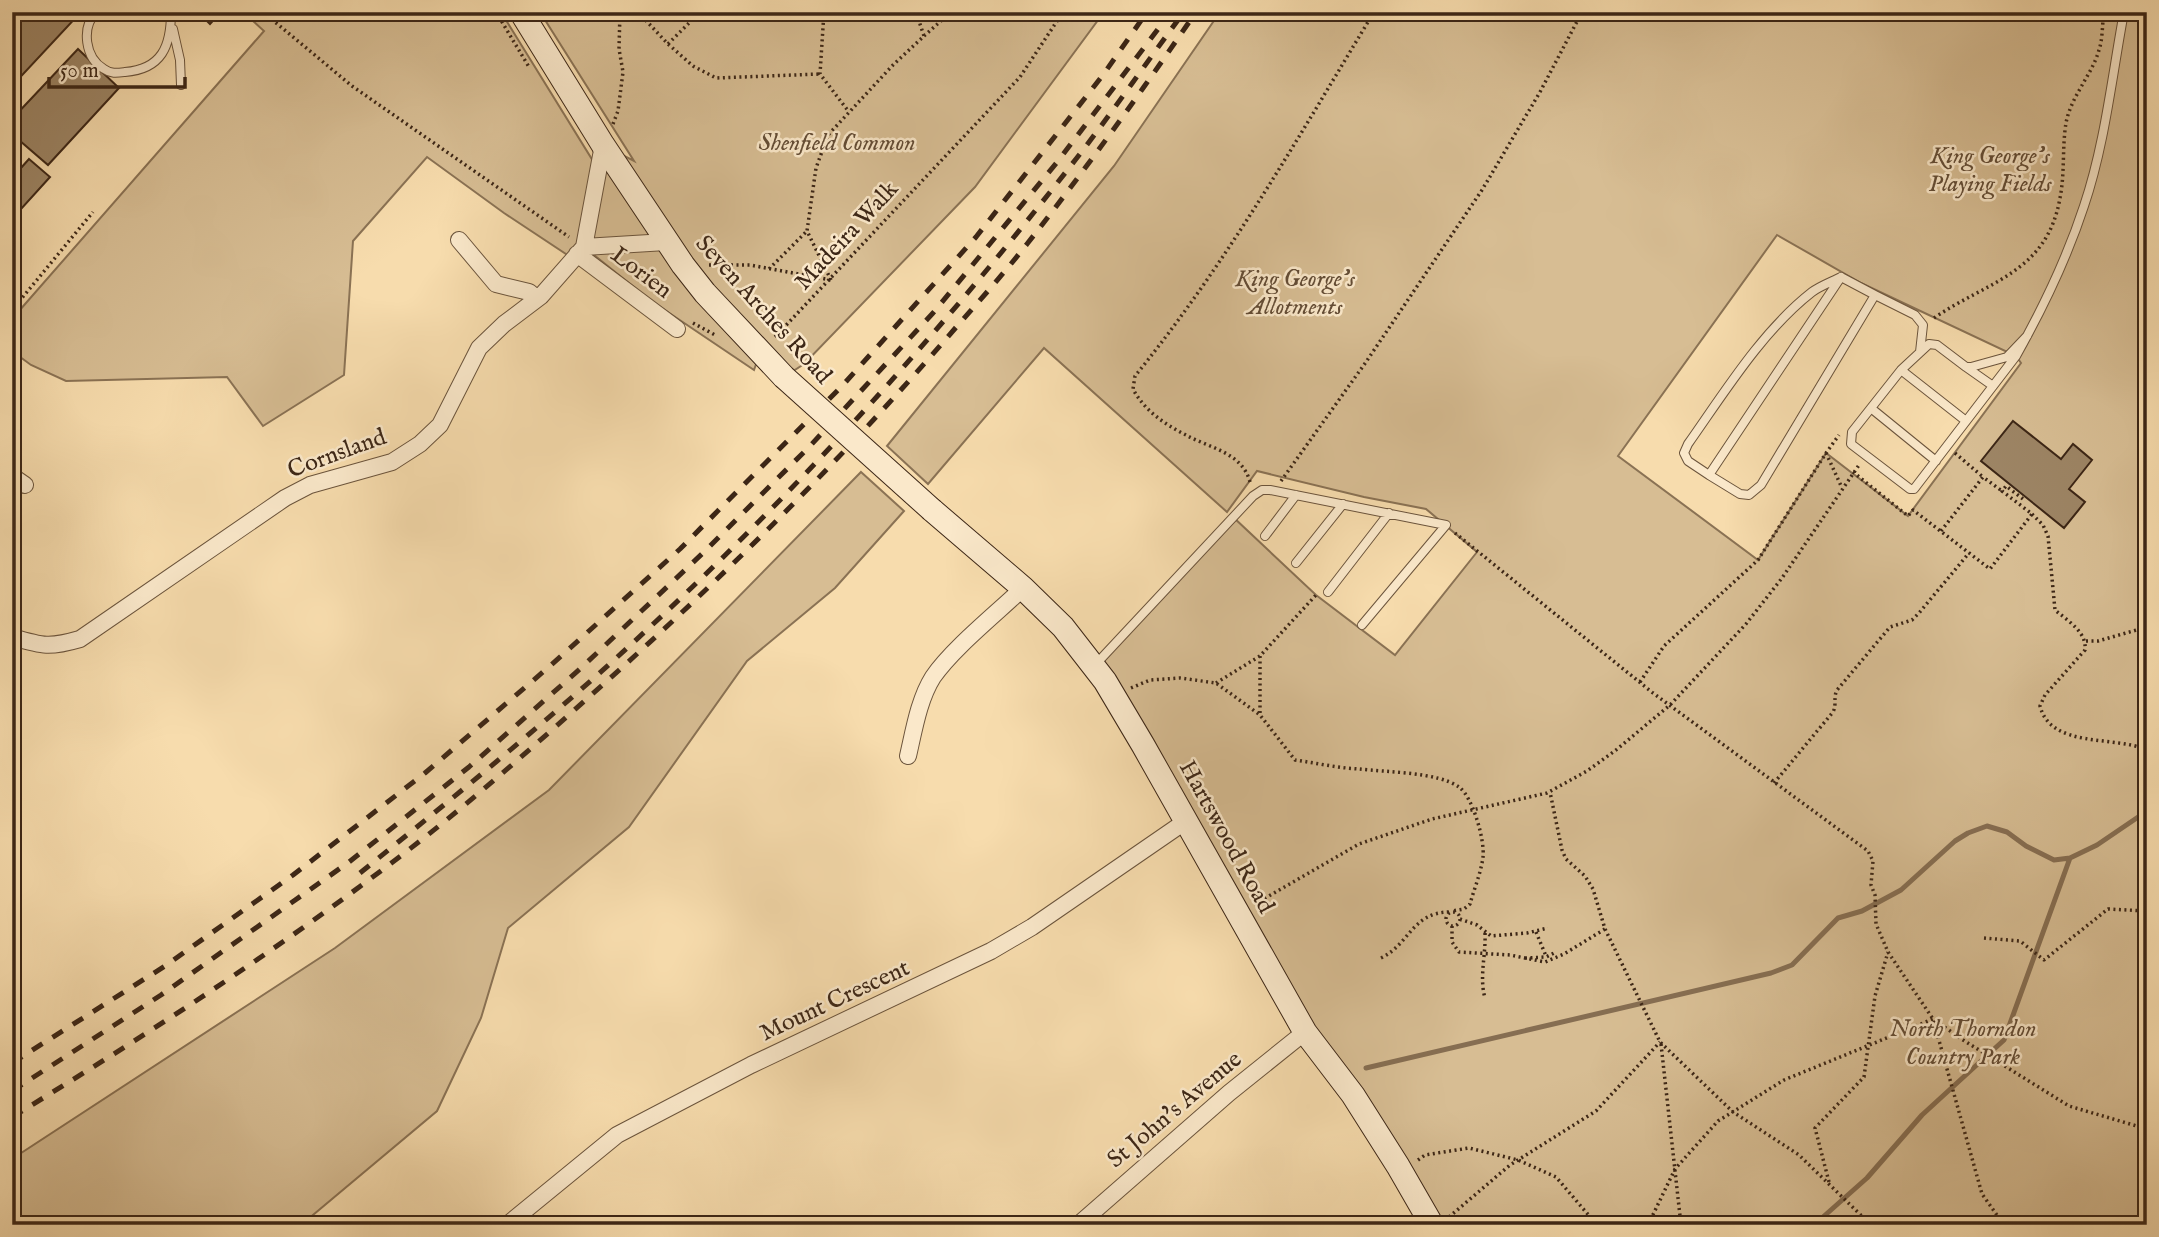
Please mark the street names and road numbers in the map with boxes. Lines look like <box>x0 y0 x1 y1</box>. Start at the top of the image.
street label: Madeira Walk <box>788 175 906 297</box>
street label: Seven Arches Road <box>688 229 838 391</box>
street label: Lorien <box>604 240 678 306</box>
street label: Cornsland <box>283 422 391 486</box>
street label: Hartswood Road <box>1171 755 1281 919</box>
street label: Mount Crescent <box>755 953 915 1049</box>
street label: St John's Avenue <box>1101 1045 1249 1175</box>

